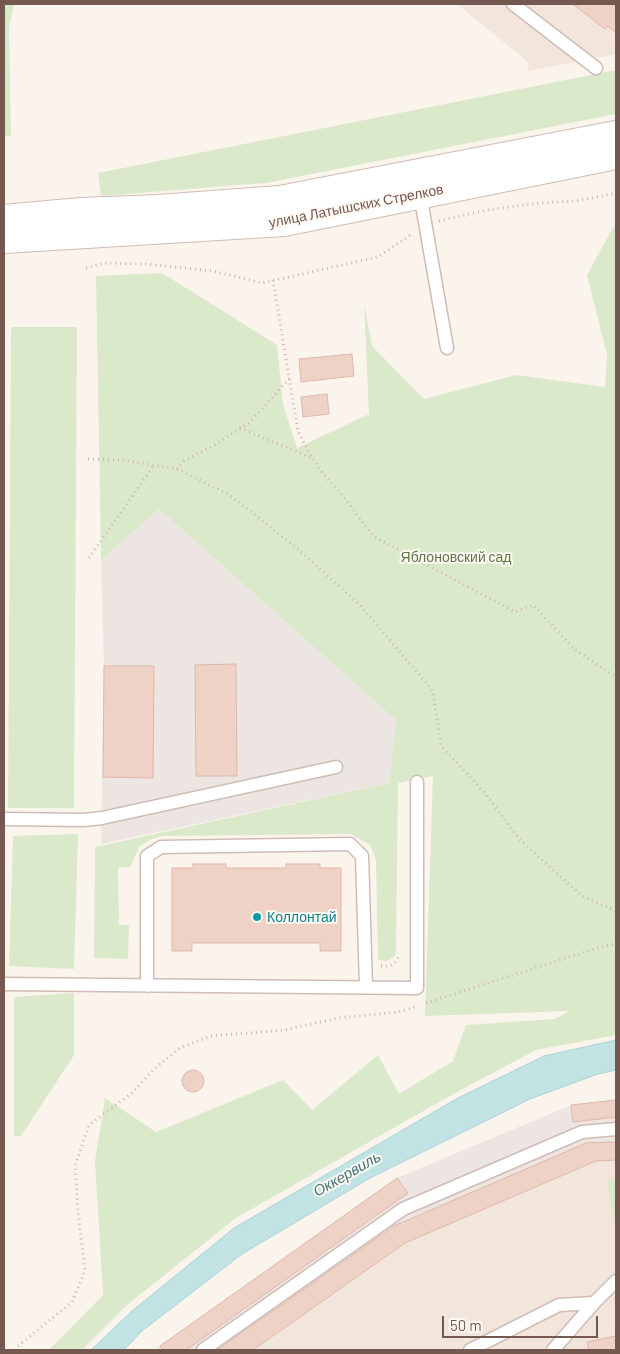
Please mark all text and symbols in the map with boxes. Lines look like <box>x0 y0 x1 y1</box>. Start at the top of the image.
street label: улица Латышских Стрелков <box>267 181 445 231</box>
park label: Яблоновский сад <box>401 549 511 565</box>
place label: Коллонтай <box>267 909 337 925</box>
marker: Коллонтай <box>251 911 263 923</box>
water label: Оккервиль <box>310 1147 384 1201</box>
scale bar <box>445 1306 601 1338</box>
text: 50 m <box>450 1316 482 1334</box>

